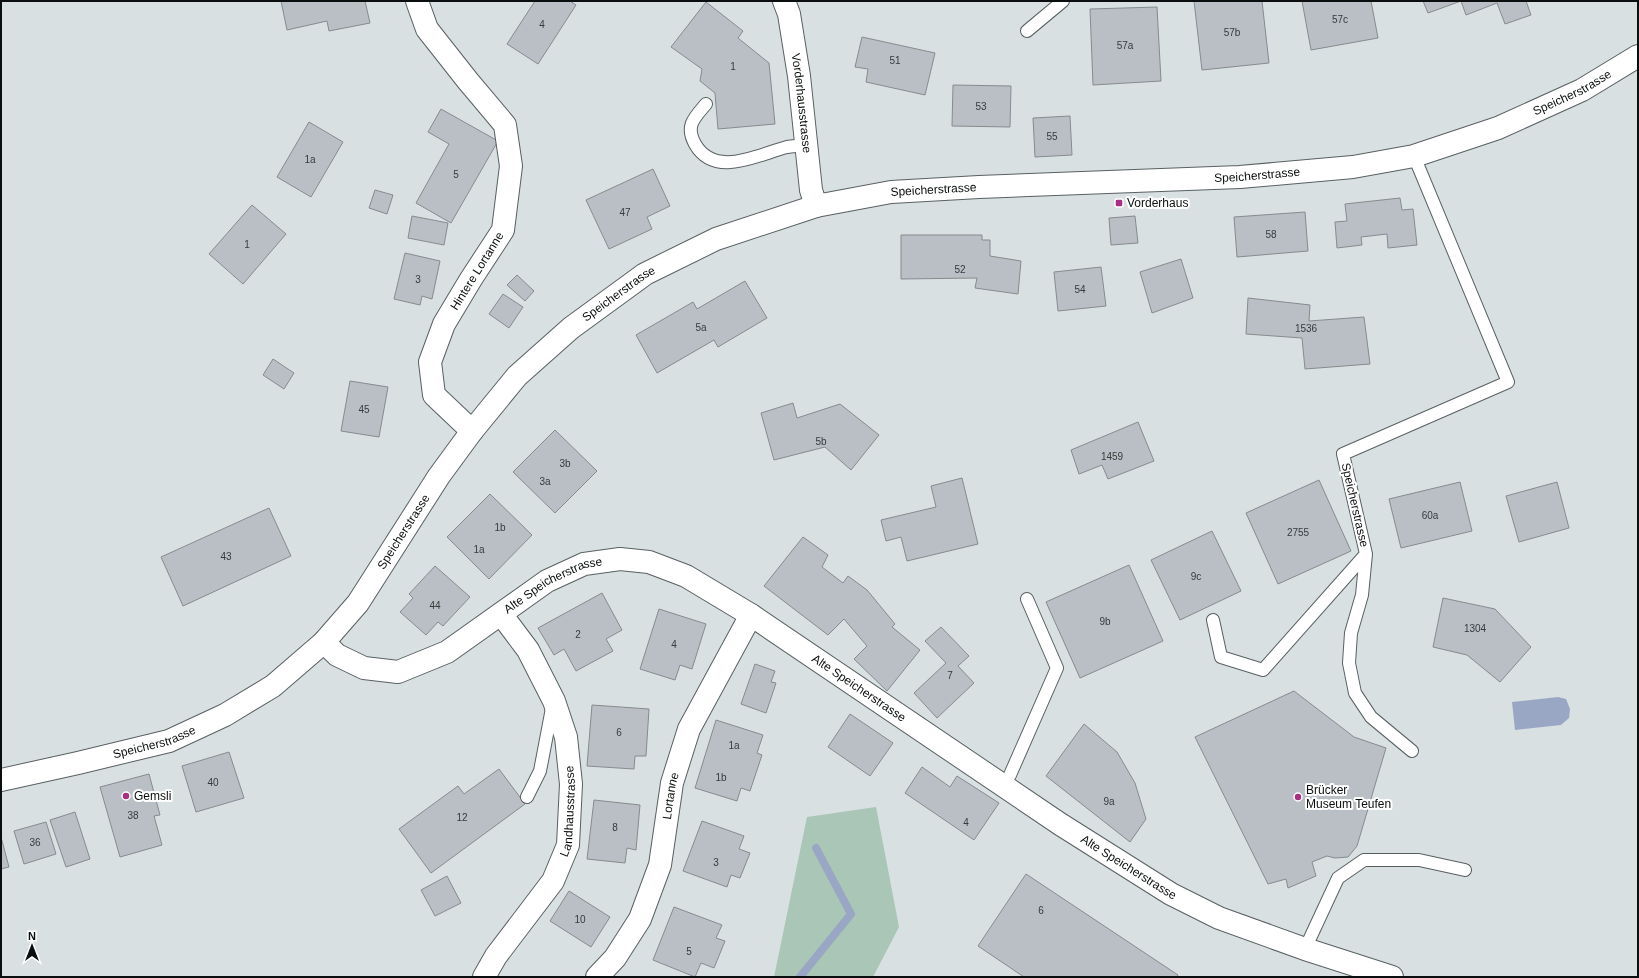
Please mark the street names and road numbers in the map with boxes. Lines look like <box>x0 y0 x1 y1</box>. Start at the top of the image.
street label: Vorderhausstrasse <box>788 52 814 154</box>
street label: Speicherstrasse <box>1531 67 1614 118</box>
street label: Speicherstrasse <box>1214 165 1301 185</box>
street label: Speicherstrasse <box>890 180 977 199</box>
street label: Hintere Lortanne <box>447 229 507 313</box>
street label: Speicherstrasse <box>580 263 658 324</box>
street label: Speicherstrasse <box>1339 462 1372 549</box>
street label: Speicherstrasse <box>374 491 433 572</box>
street label: Alte Speicherstrasse <box>501 555 603 616</box>
street label: Alte Speicherstrasse <box>809 651 909 725</box>
street label: Speicherstrasse <box>111 722 198 761</box>
street label: Landhausstrasse <box>557 765 578 859</box>
street label: Lortanne <box>660 770 682 820</box>
street label: Alte Speicherstrasse <box>1078 832 1179 903</box>

